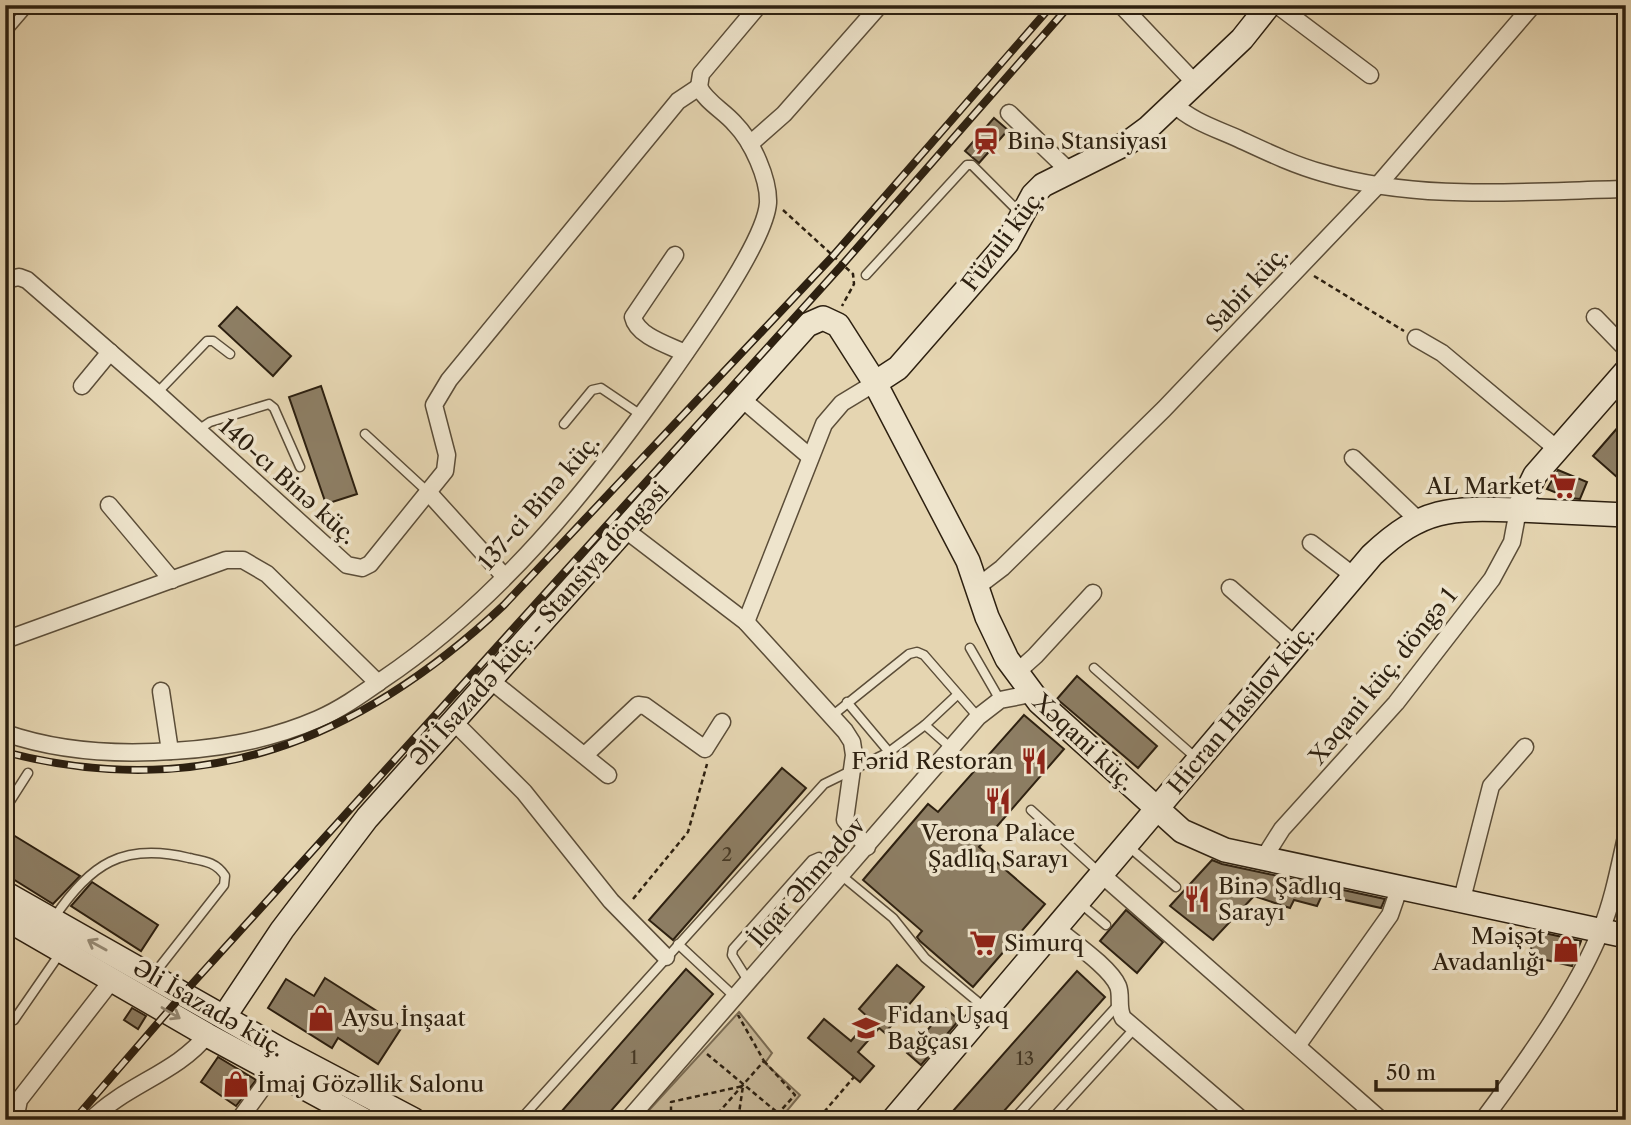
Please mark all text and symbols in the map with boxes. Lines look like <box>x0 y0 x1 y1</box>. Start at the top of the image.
station icon: Binǝ Stansiyası <box>971 126 1001 156</box>
place label: Binǝ Stansiyası <box>1007 127 1167 155</box>
street label: Füzuli küç. <box>956 184 1050 296</box>
street label: Sabir küç. <box>1200 240 1294 338</box>
street label: 140-cı Binə küç. <box>214 412 362 550</box>
street label: 137-ci Binə küç. <box>472 428 606 576</box>
supermarket icon: AL Market <box>1548 471 1578 501</box>
place label: AL Market <box>1425 472 1542 500</box>
street label: Əli İsazadə küç. - Stansiya döngəsi <box>404 476 674 772</box>
street label: Xəqani küç. döngə 1 <box>1303 582 1463 771</box>
street label: Hicran Hasilov küç. <box>1162 618 1320 800</box>
street label: Xəqani küç. <box>1026 687 1141 796</box>
restaurant icon: Fərid Restoran <box>1019 746 1049 776</box>
place label: Fərid Restoran <box>851 747 1013 775</box>
restaurant icon: Verona Palace Şadlıq Sarayı <box>983 786 1013 816</box>
street label: İlqar Əhmədov <box>743 811 871 953</box>
place label: Verona Palace Şadlıq Sarayı <box>920 819 1075 873</box>
house number: 2 <box>722 843 733 866</box>
place label: Binə Şadlıq Sarayı <box>1218 872 1342 926</box>
restaurant icon: Binə Şadlıq Sarayı <box>1182 884 1212 914</box>
place label: Məişət Avadanlığı <box>1431 922 1545 976</box>
supermarket icon: Simurq <box>968 928 998 958</box>
place label: Simurq <box>1004 929 1084 957</box>
shop icon: Məişət Avadanlığı <box>1551 934 1581 964</box>
one-way arrow <box>87 938 108 951</box>
street label: Əli İsazadə küç. <box>128 953 290 1063</box>
place label: Fidan Uşaq Bağçası <box>887 1001 1009 1055</box>
shop icon: Aysu İnşaat <box>306 1003 336 1033</box>
place label: Aysu İnşaat <box>341 1004 466 1032</box>
one-way arrow <box>160 1006 180 1020</box>
school or university icon: Fidan Uşaq Bağçası <box>851 1013 881 1043</box>
house number: 1 <box>630 1046 638 1069</box>
house number: 13 <box>1016 1047 1034 1070</box>
scale bar <box>1376 1048 1496 1092</box>
text: 50 m <box>1386 1060 1436 1085</box>
shop icon: İmaj Gözəllik Salonu <box>221 1069 251 1099</box>
place label: İmaj Gözəllik Salonu <box>257 1070 484 1098</box>

